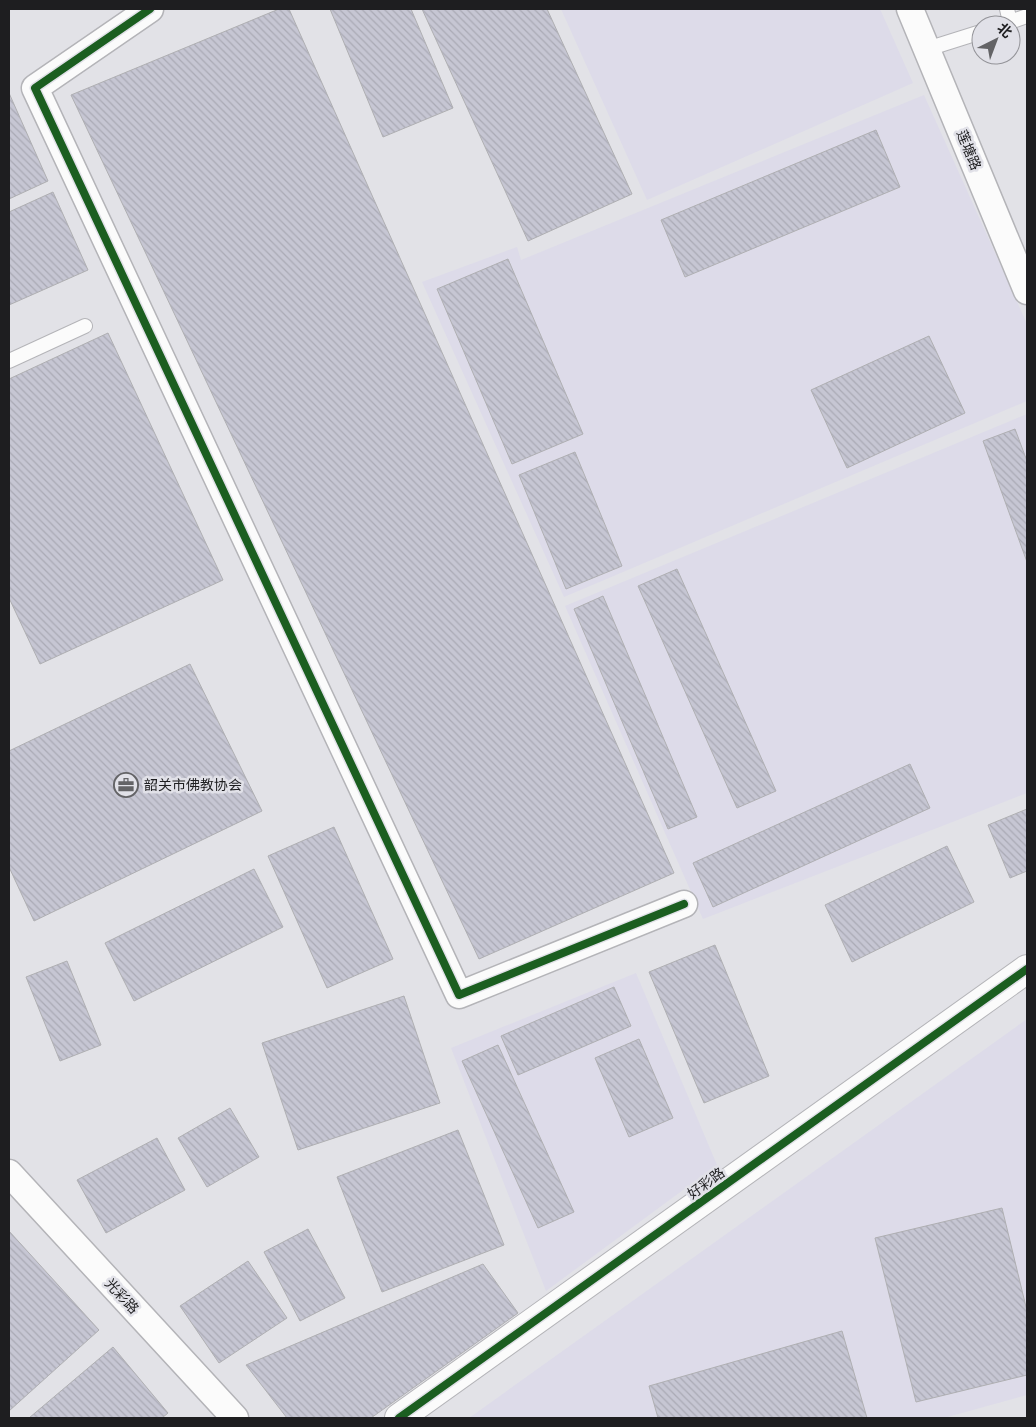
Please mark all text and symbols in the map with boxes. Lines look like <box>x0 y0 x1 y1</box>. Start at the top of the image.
north arrow <box>971 15 1021 65</box>
text: 北 <box>994 20 1015 41</box>
street label: 莲塘路 <box>954 128 984 172</box>
office icon: 韶关市佛教协会 <box>113 772 139 798</box>
place label: 韶关市佛教协会 <box>144 777 242 793</box>
street label: 好彩路 <box>684 1164 728 1202</box>
street label: 光彩路 <box>102 1276 141 1317</box>

